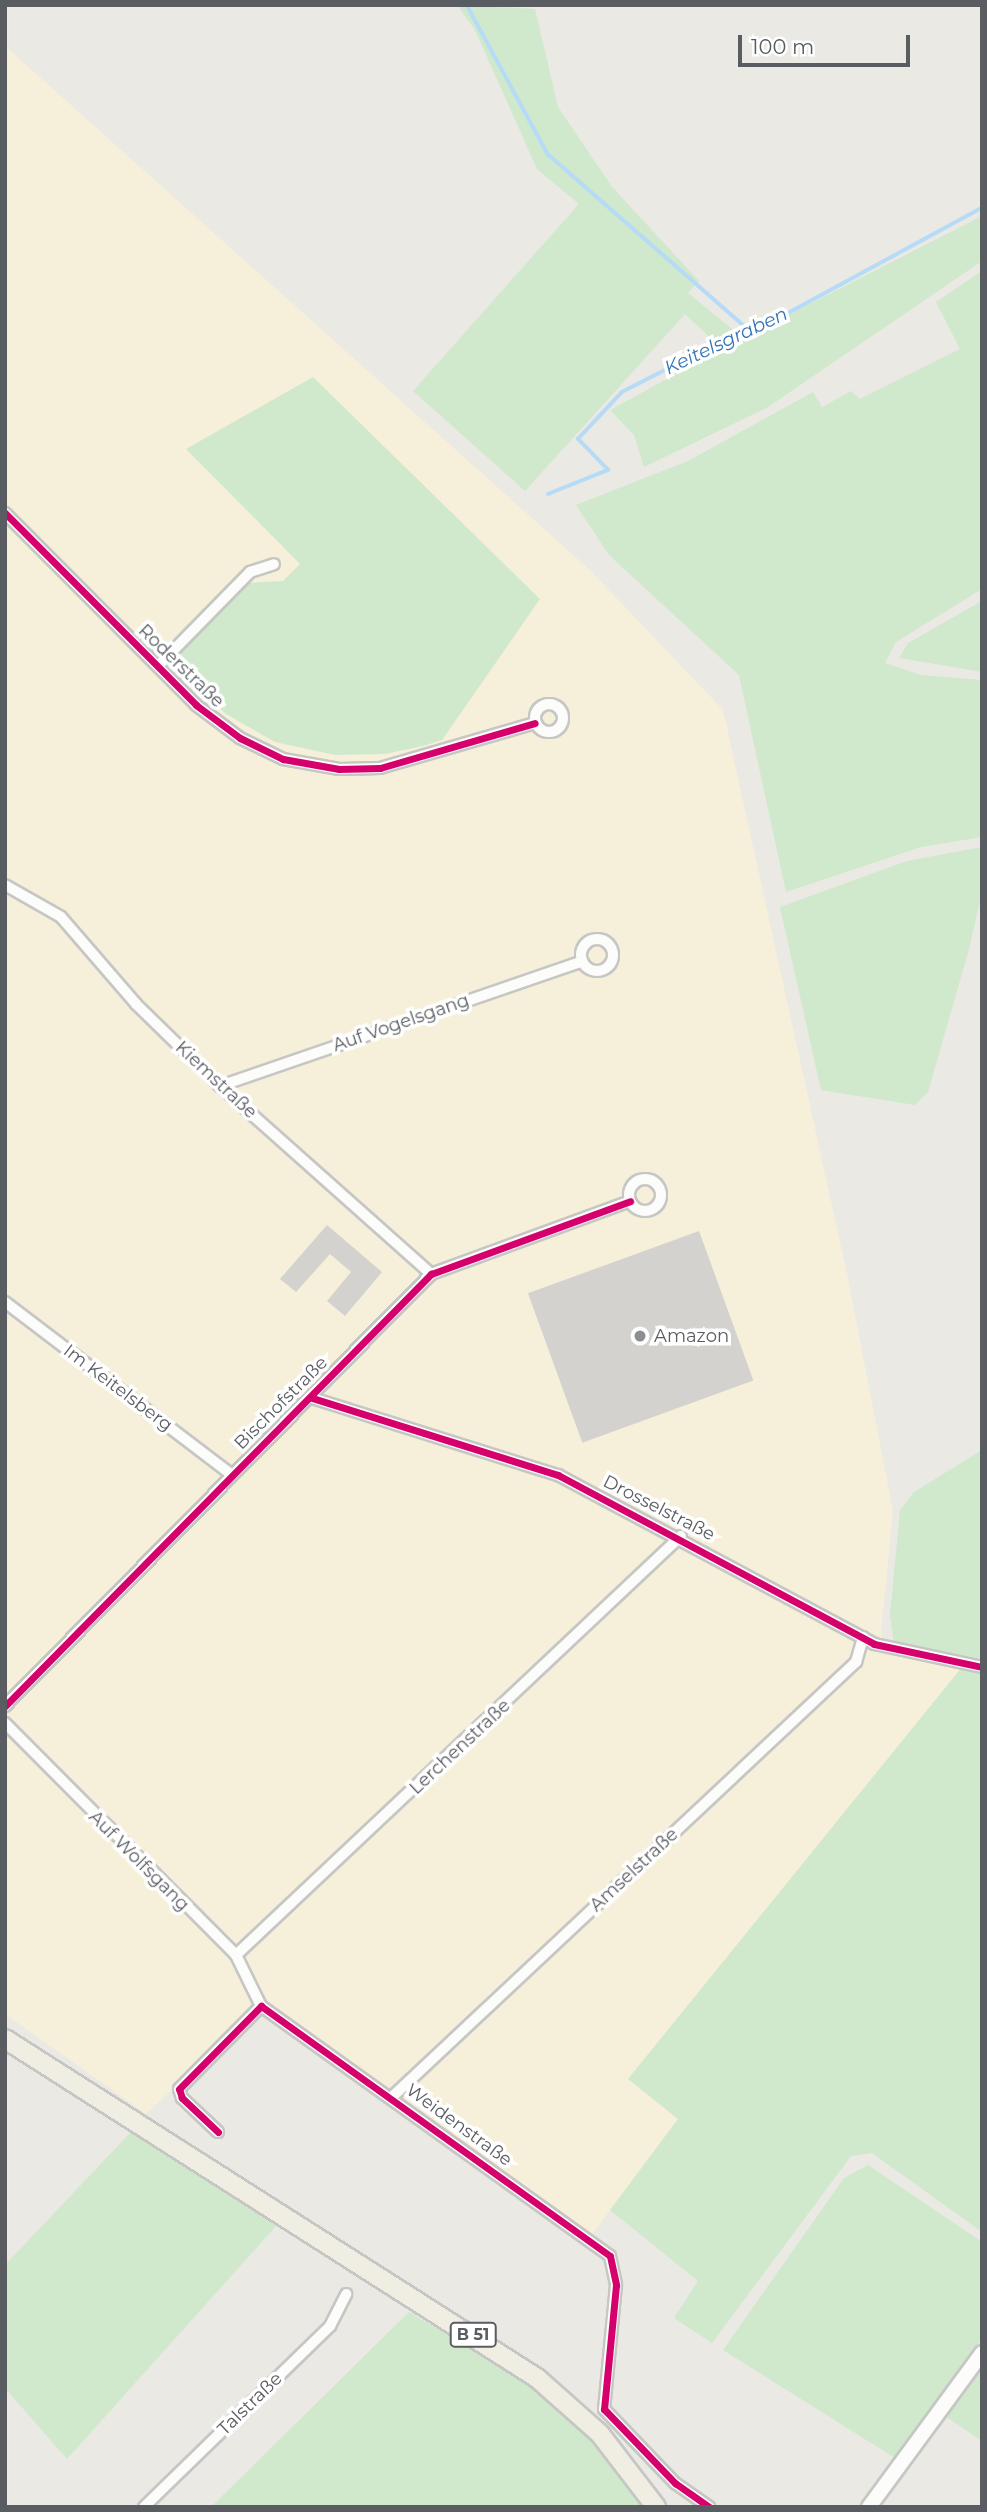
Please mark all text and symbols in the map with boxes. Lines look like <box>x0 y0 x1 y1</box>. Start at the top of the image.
scale bar <box>742 21 914 65</box>
text: 100 m <box>751 34 814 59</box>
water label: Keitelsgraben <box>661 302 791 380</box>
street label: Roderstraße <box>134 620 228 712</box>
street label: Auf Vogelsgang <box>330 990 472 1056</box>
street label: Kiemstraße <box>171 1037 261 1123</box>
place label: Amazon <box>654 1325 729 1347</box>
marker: Amazon <box>632 1328 648 1344</box>
street label: Im Keitelsberg <box>59 1340 177 1436</box>
street label: Bischofstraße <box>230 1352 332 1454</box>
street label: Drosselstraße <box>600 1471 718 1545</box>
street label: Lerchenstraße <box>405 1695 515 1799</box>
street label: Auf Wolfsgang <box>84 1806 194 1916</box>
street label: Amselstraße <box>585 1824 683 1916</box>
street label: Weidenstraße <box>402 2079 516 2171</box>
road number: B 51 <box>448 2322 498 2348</box>
street label: Talstraße <box>213 2368 287 2440</box>

